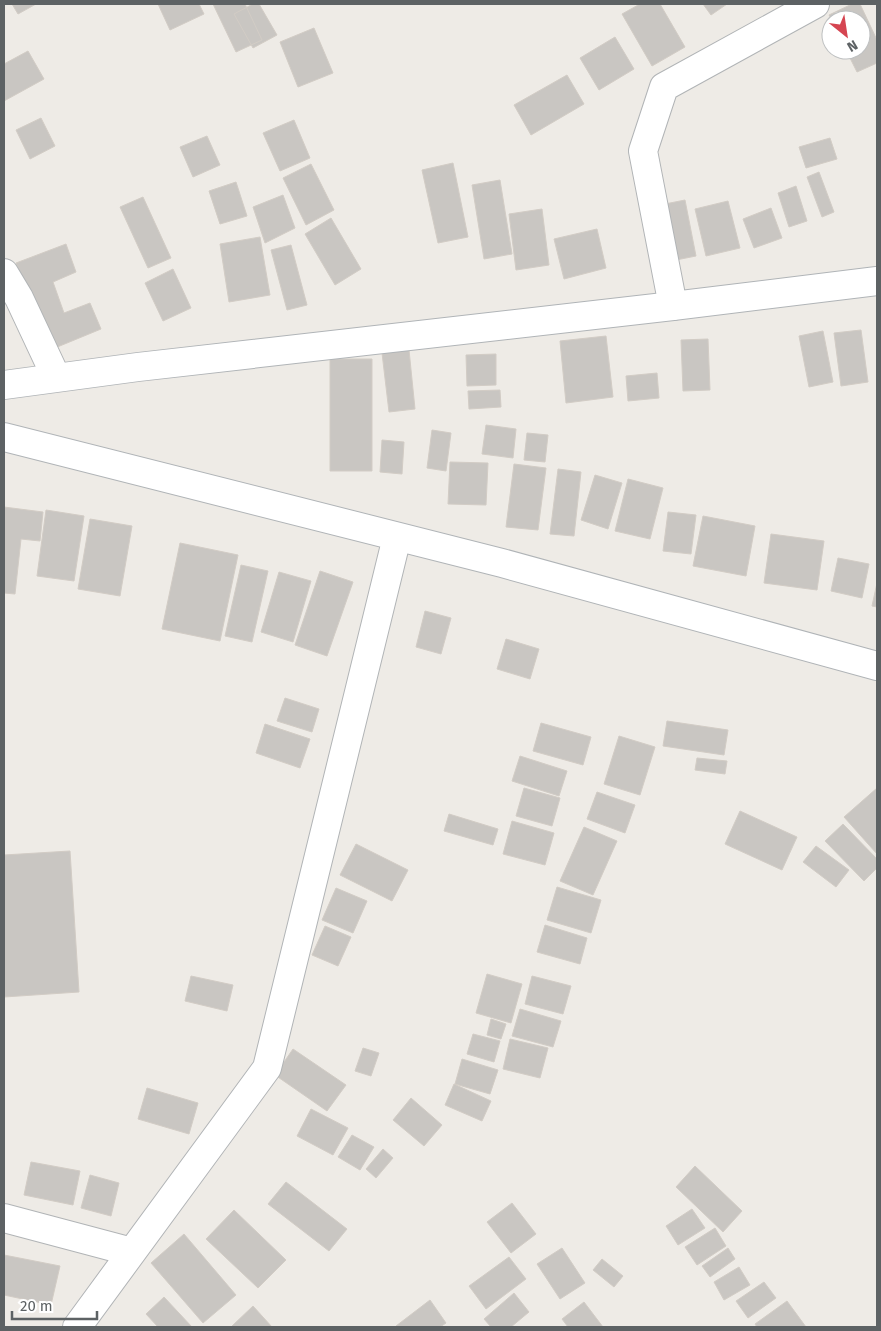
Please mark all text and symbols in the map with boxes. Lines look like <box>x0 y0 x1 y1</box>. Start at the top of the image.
north arrow <box>821 10 871 60</box>
text: N <box>844 36 861 56</box>
scale bar <box>12 1288 98 1320</box>
text: 20 m <box>20 1297 53 1315</box>

